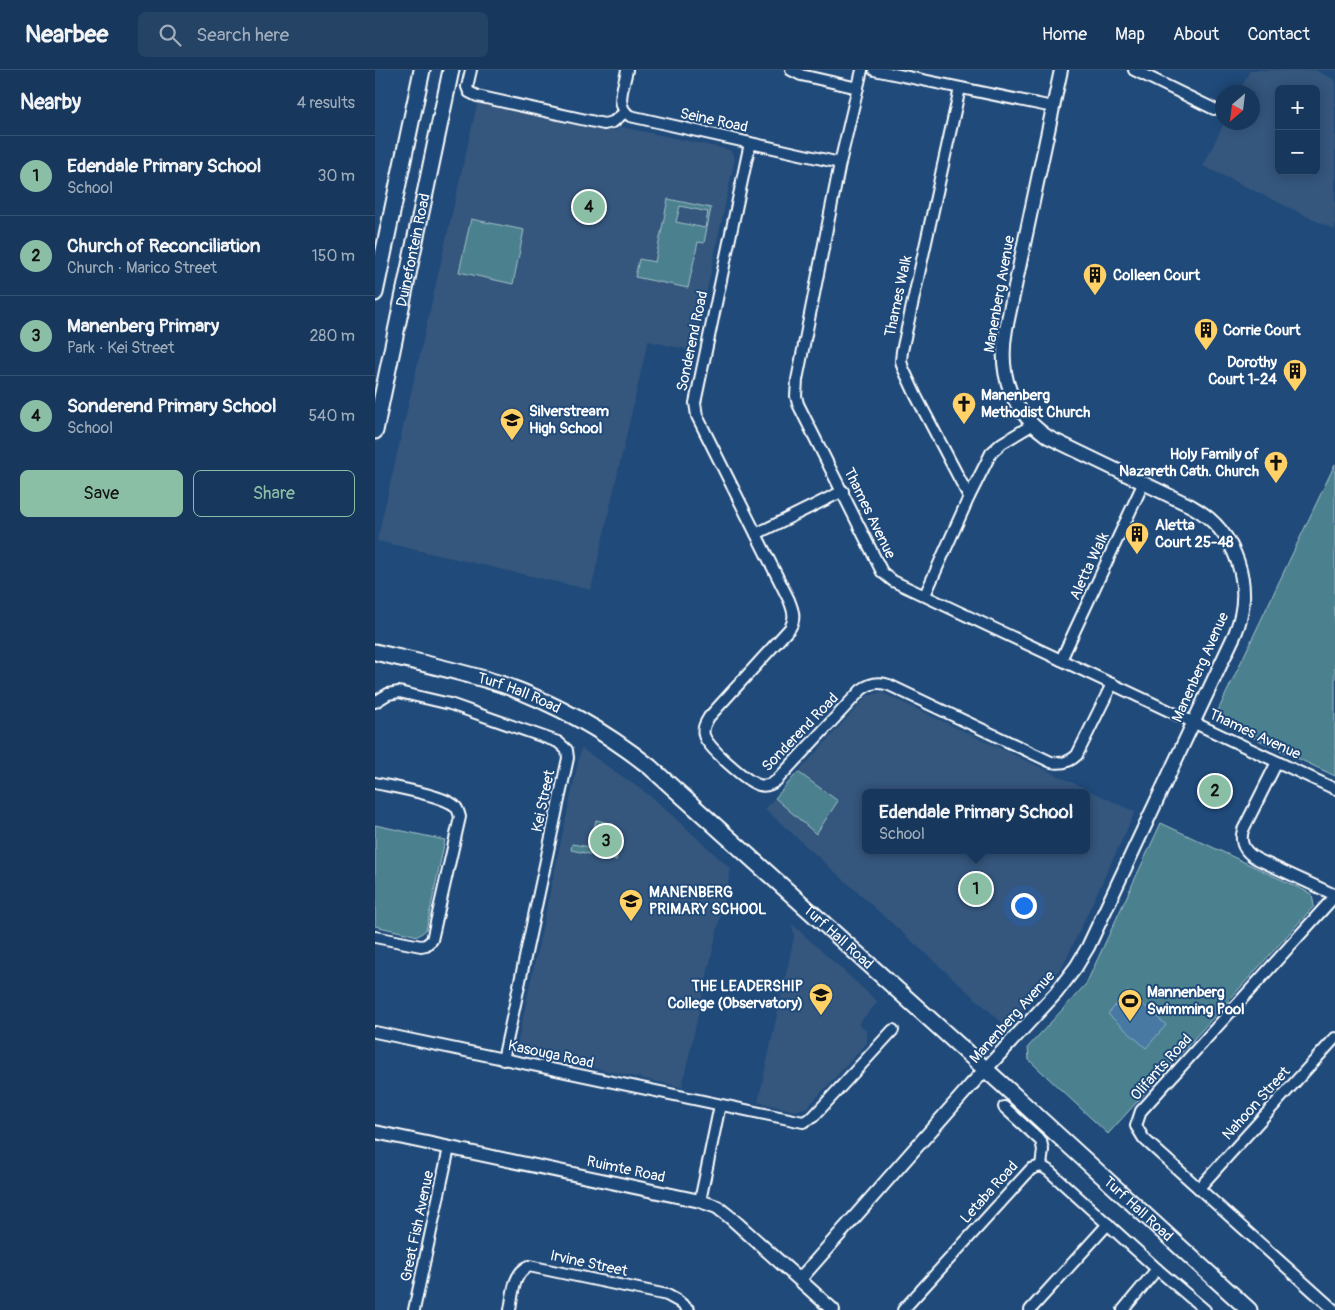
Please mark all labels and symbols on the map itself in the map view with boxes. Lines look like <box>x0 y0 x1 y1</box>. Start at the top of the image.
north arrow <box>1215 85 1260 130</box>
street label: Seine Road <box>678 104 750 137</box>
pin: 4 <box>573 188 605 226</box>
street label: Duinefontein Road <box>392 192 435 308</box>
street label: Manenberg Avenue <box>980 234 1019 354</box>
street label: Thames Walk <box>881 253 917 338</box>
building icon: Colleen Court <box>1082 262 1108 296</box>
place label: Colleen Court <box>1113 266 1201 285</box>
street label: Sonderend Road <box>673 289 712 393</box>
building icon: Corrie Court <box>1193 317 1219 351</box>
place label: Corrie Court <box>1223 321 1302 340</box>
place label: Dorothy Court 1-24 <box>1208 353 1278 389</box>
building icon: Dorothy Court 1-24 <box>1282 358 1308 392</box>
place label: Manenberg Methodist Church <box>981 386 1090 422</box>
church icon: Manenberg Methodist Church <box>951 391 977 425</box>
place label: Silverstream High School <box>529 402 609 438</box>
school or university icon: Silverstream High School <box>499 407 525 441</box>
place label: Holy Family of Nazareth Cath. Church <box>1119 445 1260 481</box>
church icon: Holy Family of Nazareth Cath. Church <box>1263 450 1289 484</box>
street label: Thames Avenue <box>839 465 900 562</box>
place label: Aletta Court 25-48 <box>1155 516 1234 552</box>
building icon: Aletta Court 25-48 <box>1124 521 1150 555</box>
street label: Aletta Walk <box>1065 529 1114 603</box>
street label: Manenberg Avenue <box>1168 609 1233 725</box>
street label: Turf Hall Road <box>475 668 564 718</box>
street label: Sonderend Road <box>758 689 843 776</box>
street label: Thames Avenue <box>1206 705 1304 764</box>
street label: Kei Street <box>528 767 560 834</box>
pin: 2 <box>1199 772 1231 810</box>
pin: 3 <box>590 822 622 860</box>
pin: 1 <box>960 870 992 908</box>
place label: MANENBERG PRIMARY SCHOOL <box>649 883 767 919</box>
school or university icon: MANENBERG PRIMARY SCHOOL <box>618 888 644 922</box>
your location <box>1011 893 1037 919</box>
street label: Turf Hall Road <box>799 901 877 974</box>
street label: Manenberg Avenue <box>966 967 1059 1068</box>
place label: THE LEADERSHIP College (Observatory) <box>667 977 803 1013</box>
school or university icon: THE LEADERSHIP College (Observatory) <box>808 982 834 1016</box>
place label: Mannenberg Swimming Pool <box>1147 983 1245 1019</box>
sports icon: Mannenberg Swimming Pool <box>1117 988 1143 1022</box>
street label: Olifants Road <box>1126 1030 1196 1105</box>
street label: Kasouga Road <box>506 1036 596 1073</box>
street label: Nahoon Street <box>1218 1062 1295 1144</box>
street label: Ruimte Road <box>585 1152 667 1187</box>
street label: Letaba Road <box>956 1157 1022 1228</box>
street label: Great Fish Avenue <box>396 1168 439 1283</box>
street label: Turf Hall Road <box>1099 1172 1177 1246</box>
street label: Irvine Street <box>548 1246 630 1281</box>

